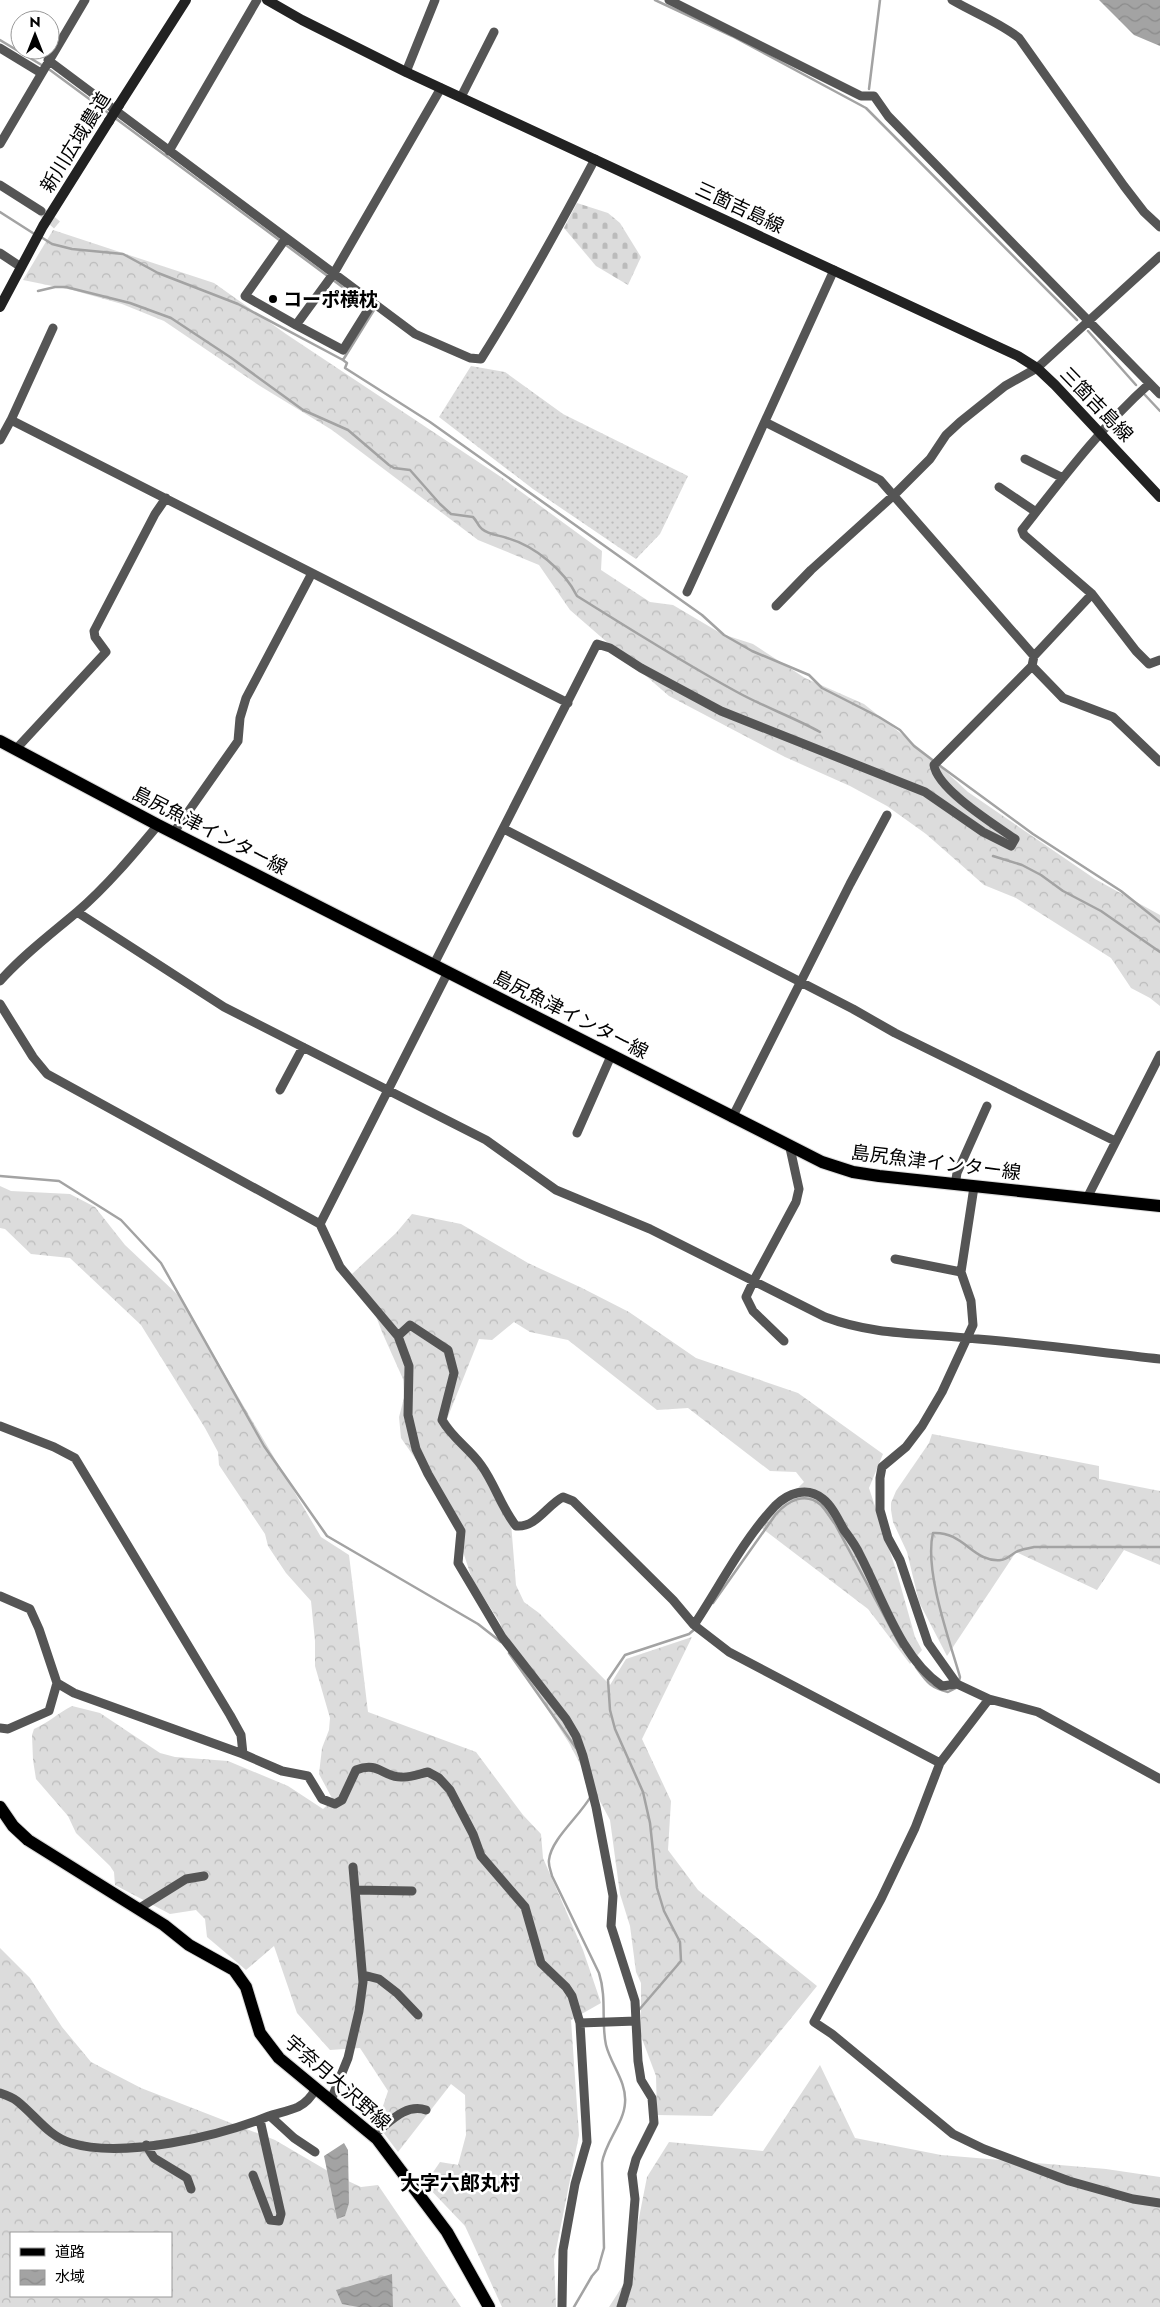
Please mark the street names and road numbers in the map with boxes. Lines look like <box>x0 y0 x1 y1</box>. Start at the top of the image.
street label: 新川広域農道 <box>34 87 117 198</box>
street label: 三箇吉島線 <box>691 175 789 240</box>
street label: 三箇吉島線 <box>1054 361 1139 448</box>
street label: 島尻魚津インター線 <box>127 780 292 881</box>
street label: 島尻魚津インター線 <box>488 964 653 1065</box>
street label: 島尻魚津インター線 <box>849 1139 1022 1186</box>
street label: 宇奈月大沢野線 <box>279 2029 397 2136</box>

